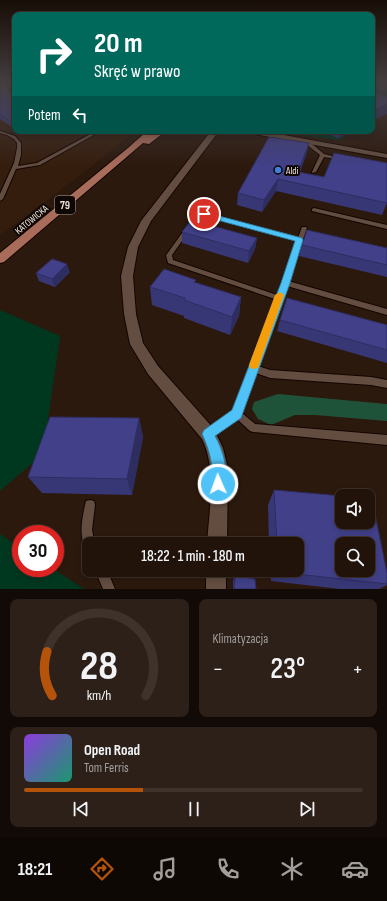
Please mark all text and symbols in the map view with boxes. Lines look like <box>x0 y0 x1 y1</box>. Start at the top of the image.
text: 20 m <box>94 27 143 60</box>
icon: right <box>28 28 80 80</box>
text: Skręć w prawo <box>94 61 180 82</box>
icon: left <box>69 104 91 126</box>
text: Potem <box>28 106 61 125</box>
marker: Aldi <box>273 165 283 175</box>
place label: Aldi <box>285 165 298 177</box>
road number: 79 <box>55 196 75 214</box>
pin <box>187 197 221 231</box>
street label: KATOWICKA <box>13 202 51 237</box>
icon: arrive <box>193 203 215 225</box>
position arrow <box>197 463 239 505</box>
map controls <box>335 489 375 577</box>
button: sound <box>335 489 375 529</box>
speed limit sign: 30 <box>12 525 64 577</box>
button: search <box>335 537 375 577</box>
text: 18:22 · 1 min · 180 m <box>141 547 245 566</box>
text: Klimatyzacja <box>213 631 268 647</box>
text: 28 <box>80 642 118 691</box>
text: 23° <box>270 651 305 687</box>
text: − <box>213 656 223 683</box>
text: + <box>352 656 363 683</box>
text: km/h <box>87 687 112 704</box>
text: Open Road <box>84 741 140 760</box>
text: Tom Ferris <box>84 760 129 776</box>
icon: previous <box>70 798 92 820</box>
icon: pause <box>183 798 205 820</box>
icon: next <box>296 798 318 820</box>
icon: directions <box>88 855 116 883</box>
icon: music <box>151 855 179 883</box>
icon: phone <box>214 855 242 883</box>
icon: climate <box>278 855 306 883</box>
icon: car <box>341 855 369 883</box>
text: 18:21 <box>18 859 52 880</box>

